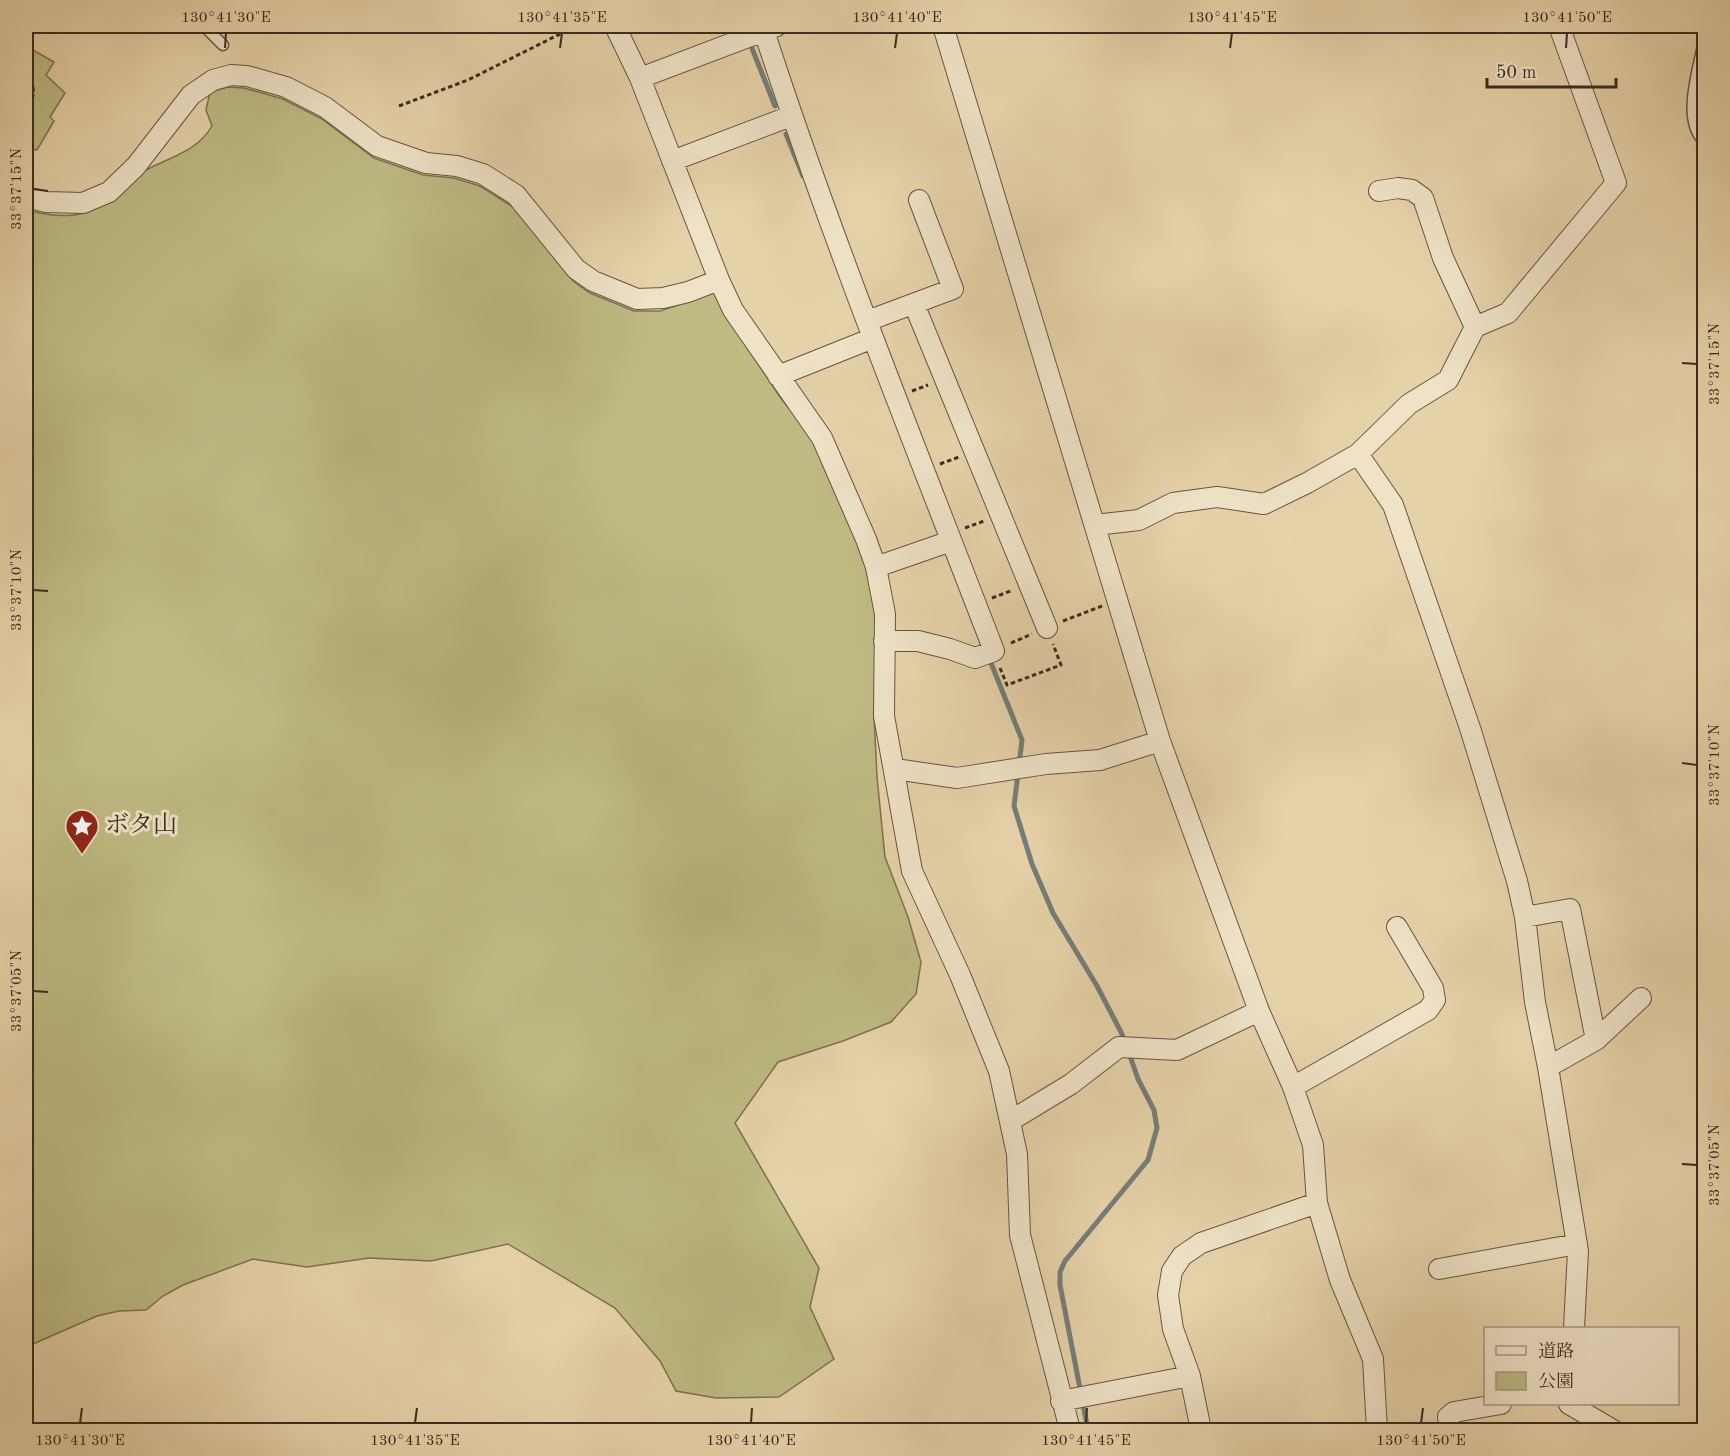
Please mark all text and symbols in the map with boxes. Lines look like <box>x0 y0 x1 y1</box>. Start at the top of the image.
text: 130°41'30"E <box>181 11 271 26</box>
text: 130°41'35"E <box>517 11 607 26</box>
text: 130°41'40"E <box>852 11 942 26</box>
text: 130°41'45"E <box>1187 11 1277 26</box>
text: 130°41'50"E <box>1522 11 1612 26</box>
scale bar <box>1487 51 1616 89</box>
text: 50 m <box>1496 64 1536 82</box>
text: 33°37'15"N <box>10 148 25 230</box>
text: 33°37'15"N <box>1708 323 1723 405</box>
text: 33°37'10"N <box>10 549 25 631</box>
text: 33°37'10"N <box>1708 724 1723 806</box>
place icon: ボタ山 <box>64 808 100 855</box>
place label: ボタ山 <box>105 812 177 838</box>
text: 33°37'05"N <box>10 950 25 1032</box>
text: 33°37'05"N <box>1708 1124 1723 1206</box>
legend <box>1484 1327 1679 1405</box>
text: 道路 <box>1538 1341 1574 1361</box>
text: 公園 <box>1538 1372 1574 1391</box>
text: 130°41'30"E <box>35 1434 125 1449</box>
text: 130°41'35"E <box>370 1434 460 1449</box>
text: 130°41'40"E <box>706 1434 796 1449</box>
text: 130°41'45"E <box>1041 1434 1131 1449</box>
text: 130°41'50"E <box>1376 1434 1466 1449</box>

